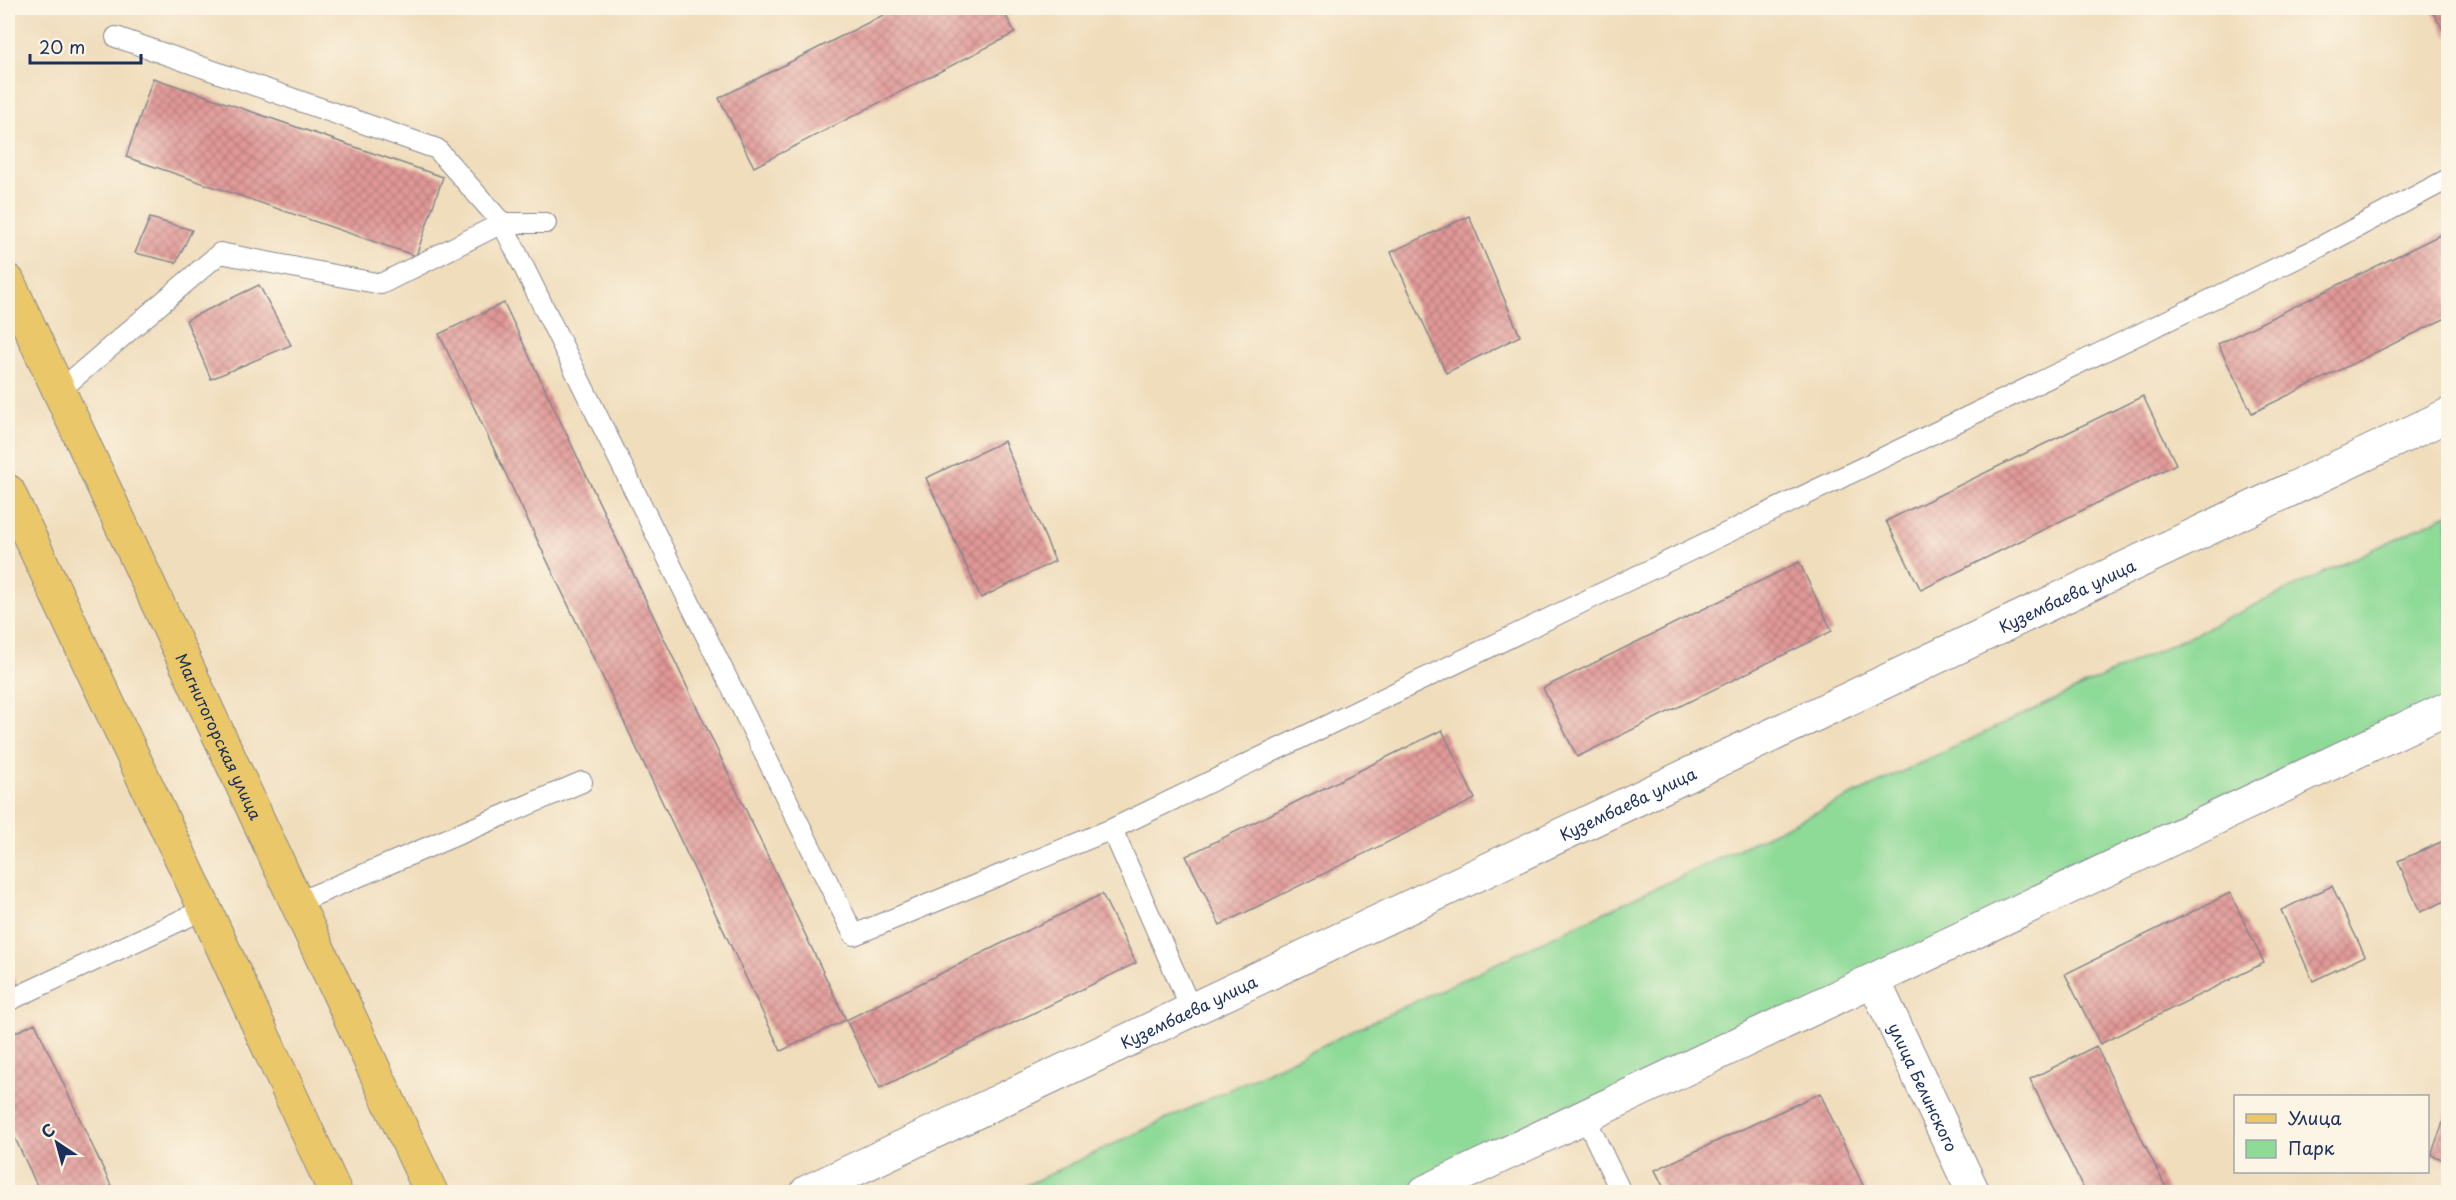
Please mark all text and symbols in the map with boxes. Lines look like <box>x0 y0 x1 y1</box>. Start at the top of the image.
scale bar <box>30 27 141 65</box>
text: 20 m <box>39 33 85 60</box>
street label: Кузембаева улица <box>1995 553 2139 638</box>
street label: Магнитогорская улица <box>170 649 268 824</box>
street label: Кузембаева улица <box>1555 761 1700 846</box>
street label: Кузембаева улица <box>1116 969 1261 1054</box>
street label: улица Белинского <box>1883 1018 1964 1155</box>
legend <box>2234 1095 2429 1173</box>
text: Улица <box>2288 1104 2342 1131</box>
north arrow <box>27 1113 87 1173</box>
text: С <box>36 1117 60 1143</box>
text: Парк <box>2288 1134 2335 1161</box>

